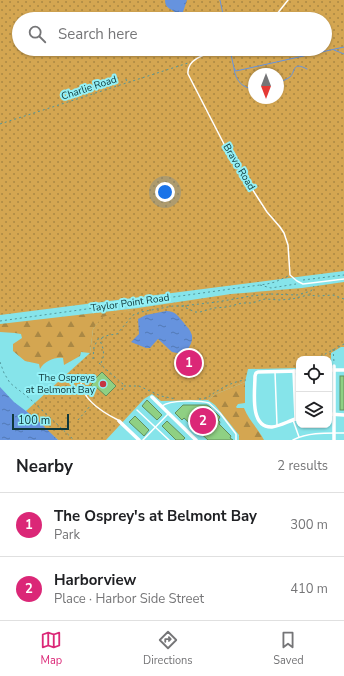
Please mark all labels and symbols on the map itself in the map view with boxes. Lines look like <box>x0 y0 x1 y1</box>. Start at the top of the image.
north arrow <box>248 68 284 104</box>
street label: Charlie Road <box>59 72 119 104</box>
street label: Bravo Road <box>220 141 258 193</box>
your location <box>155 182 175 202</box>
street label: Taylor Point Road <box>90 291 170 315</box>
pin: 1 <box>176 348 202 378</box>
place label: The Ospreys at Belmont Bay <box>26 371 96 397</box>
marker: The Ospreys at Belmont Bay <box>98 379 108 389</box>
pin: 2 <box>190 406 216 436</box>
scale bar <box>12 412 69 431</box>

